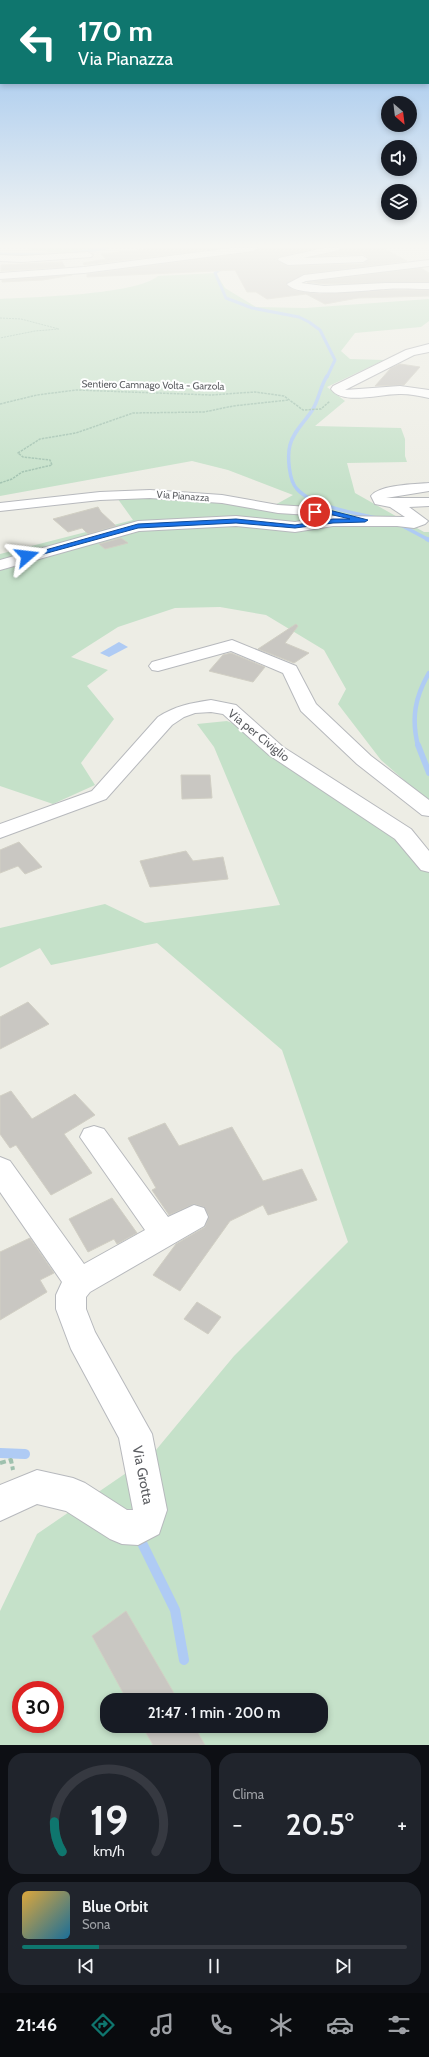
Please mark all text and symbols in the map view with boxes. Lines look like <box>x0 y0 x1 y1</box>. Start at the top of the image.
text: 170 m <box>78 14 153 48</box>
icon: left <box>12 16 64 68</box>
text: Via Pianazza <box>78 48 173 70</box>
north arrow <box>381 96 417 132</box>
map controls <box>381 96 417 220</box>
button: sound <box>381 140 417 176</box>
button: layers <box>381 184 417 220</box>
street label: Sentiero Camnago Volta - Garzola <box>81 377 225 393</box>
street label: Via Pianazza <box>156 488 210 504</box>
pin <box>298 495 332 529</box>
icon: arrive <box>304 501 326 523</box>
position arrow <box>6.0 535 48.0 577</box>
street label: Via per Civiglio <box>225 706 293 765</box>
street label: Via Grotta <box>129 1444 158 1506</box>
speed limit sign: 30 <box>12 1681 64 1733</box>
text: 21:47 · 1 min · 200 m <box>148 1704 280 1722</box>
text: Clima <box>233 1786 264 1802</box>
text: 19 <box>90 1794 129 1844</box>
text: 20.5° <box>286 1806 354 1843</box>
text: − <box>233 1811 242 1838</box>
text: + <box>397 1811 407 1838</box>
text: km/h <box>94 1841 125 1859</box>
text: Blue Orbit <box>82 1898 148 1916</box>
text: Sona <box>82 1916 110 1932</box>
icon: previous <box>75 1955 97 1977</box>
icon: pause <box>203 1955 225 1977</box>
icon: next <box>332 1955 354 1977</box>
icon: directions <box>89 2011 117 2039</box>
icon: music <box>148 2011 176 2039</box>
icon: phone <box>207 2011 235 2039</box>
icon: climate <box>267 2011 295 2039</box>
icon: car <box>326 2011 354 2039</box>
icon: filters <box>385 2011 413 2039</box>
text: 21:46 <box>16 2014 57 2036</box>

